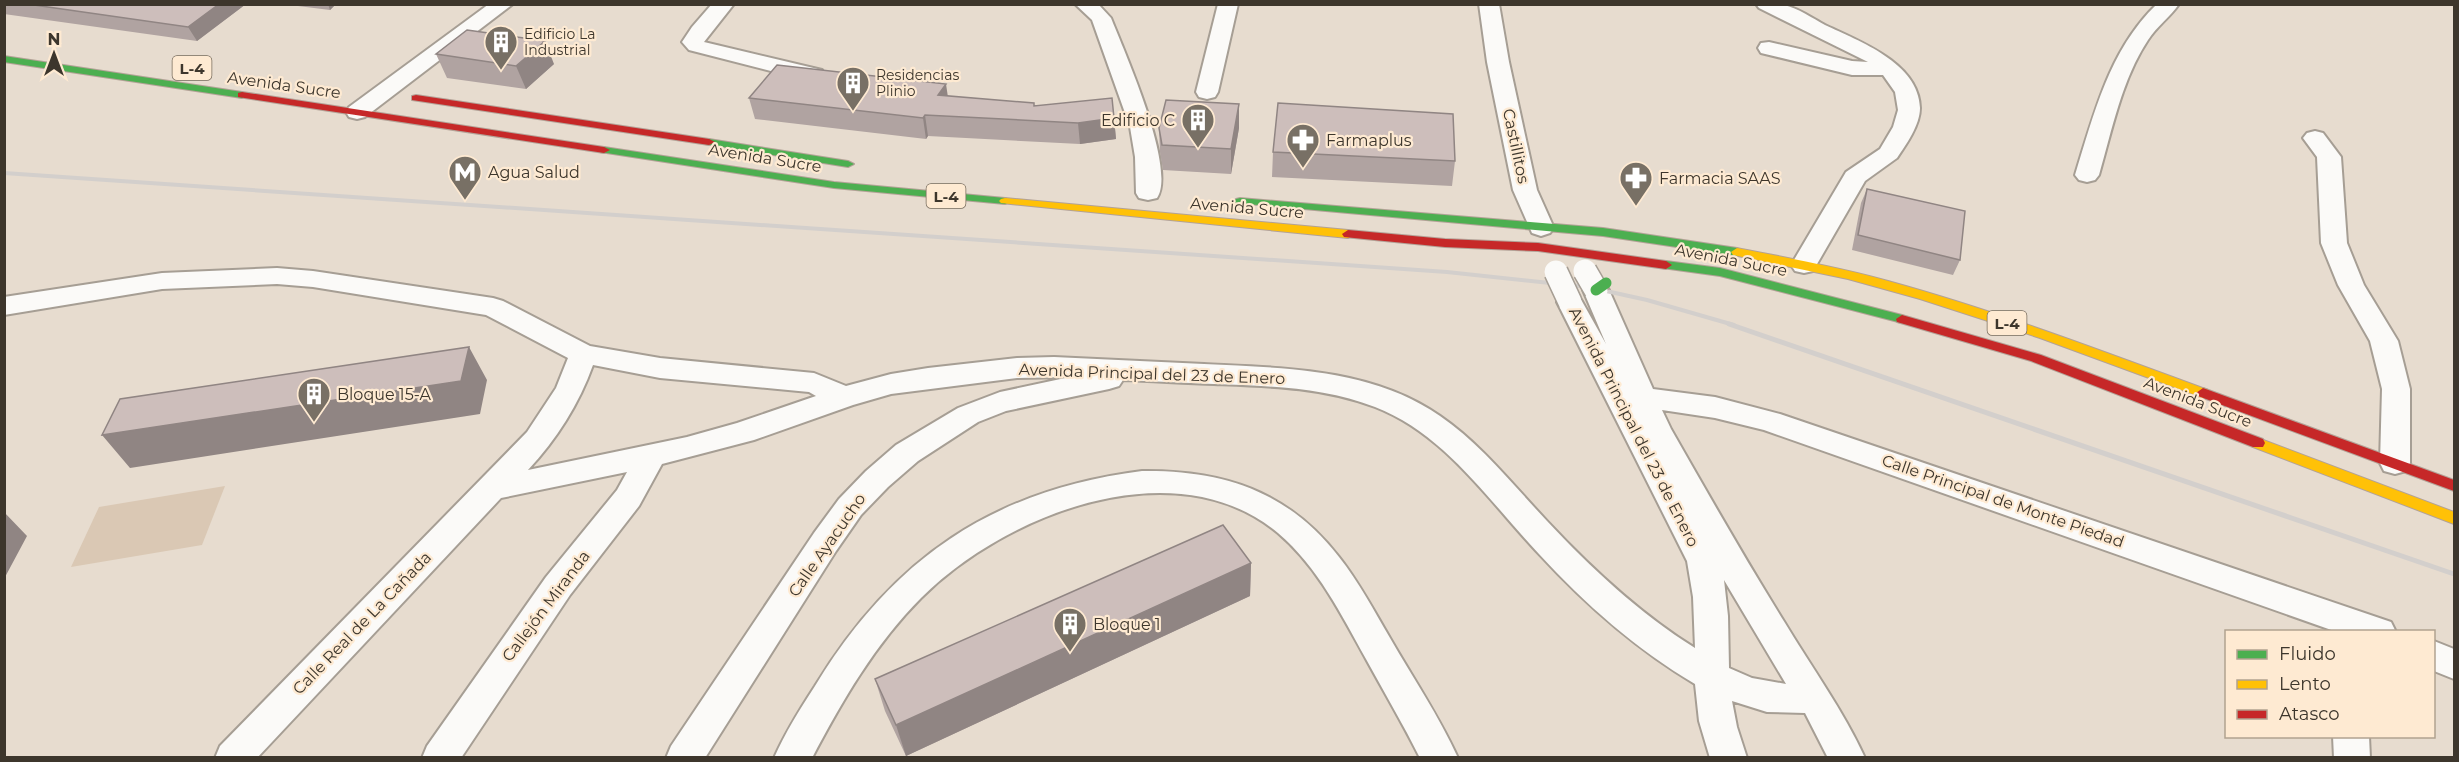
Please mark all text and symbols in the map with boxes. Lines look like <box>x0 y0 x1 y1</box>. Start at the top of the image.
north arrow <box>24 24 84 84</box>
building icon: Edificio La Industrial <box>483 24 519 71</box>
place label: Edificio La Industrial <box>524 25 595 59</box>
text: N <box>48 30 60 49</box>
road number: L-4 <box>172 56 212 80</box>
building icon: Residencias Plinio <box>835 65 871 112</box>
place label: Residencias Plinio <box>876 66 959 100</box>
street label: Avenida Sucre <box>226 68 342 102</box>
building icon: Edificio C <box>1180 102 1216 149</box>
street label: Castillitos <box>1499 107 1533 185</box>
place label: Edificio C <box>1101 111 1175 130</box>
pharmacy icon: Farmaplus <box>1285 122 1321 169</box>
place label: Farmaplus <box>1326 131 1412 150</box>
street label: Avenida Sucre <box>707 140 823 176</box>
metro station icon: Agua Salud <box>447 154 483 201</box>
pharmacy icon: Farmacia SAAS <box>1618 160 1654 207</box>
place label: Agua Salud <box>488 163 580 182</box>
place label: Farmacia SAAS <box>1659 169 1781 188</box>
road number: L-4 <box>926 184 966 208</box>
street label: Avenida Sucre <box>1189 194 1305 222</box>
street label: Avenida Sucre <box>1673 240 1789 280</box>
street label: Avenida Principal del 23 de Enero <box>1565 304 1703 550</box>
road number: L-4 <box>1988 311 2026 335</box>
street label: Avenida Principal del 23 de Enero <box>1018 360 1286 388</box>
street label: Avenida Sucre <box>2141 373 2255 431</box>
building icon: Bloque 15-A <box>296 376 332 423</box>
place label: Bloque 15-A <box>337 385 432 404</box>
street label: Calle Principal de Monte Piedad <box>1879 450 2127 552</box>
street label: Calle Ayacucho <box>784 490 870 600</box>
street label: Callejón Miranda <box>498 547 594 665</box>
street label: Calle Real de La Cañada <box>289 548 435 698</box>
building icon: Bloque 1 <box>1052 606 1088 653</box>
place label: Bloque 1 <box>1093 615 1161 634</box>
legend <box>2225 630 2435 738</box>
text: Fluido <box>2279 643 2336 665</box>
text: Lento <box>2279 673 2331 695</box>
text: Atasco <box>2279 703 2339 725</box>

